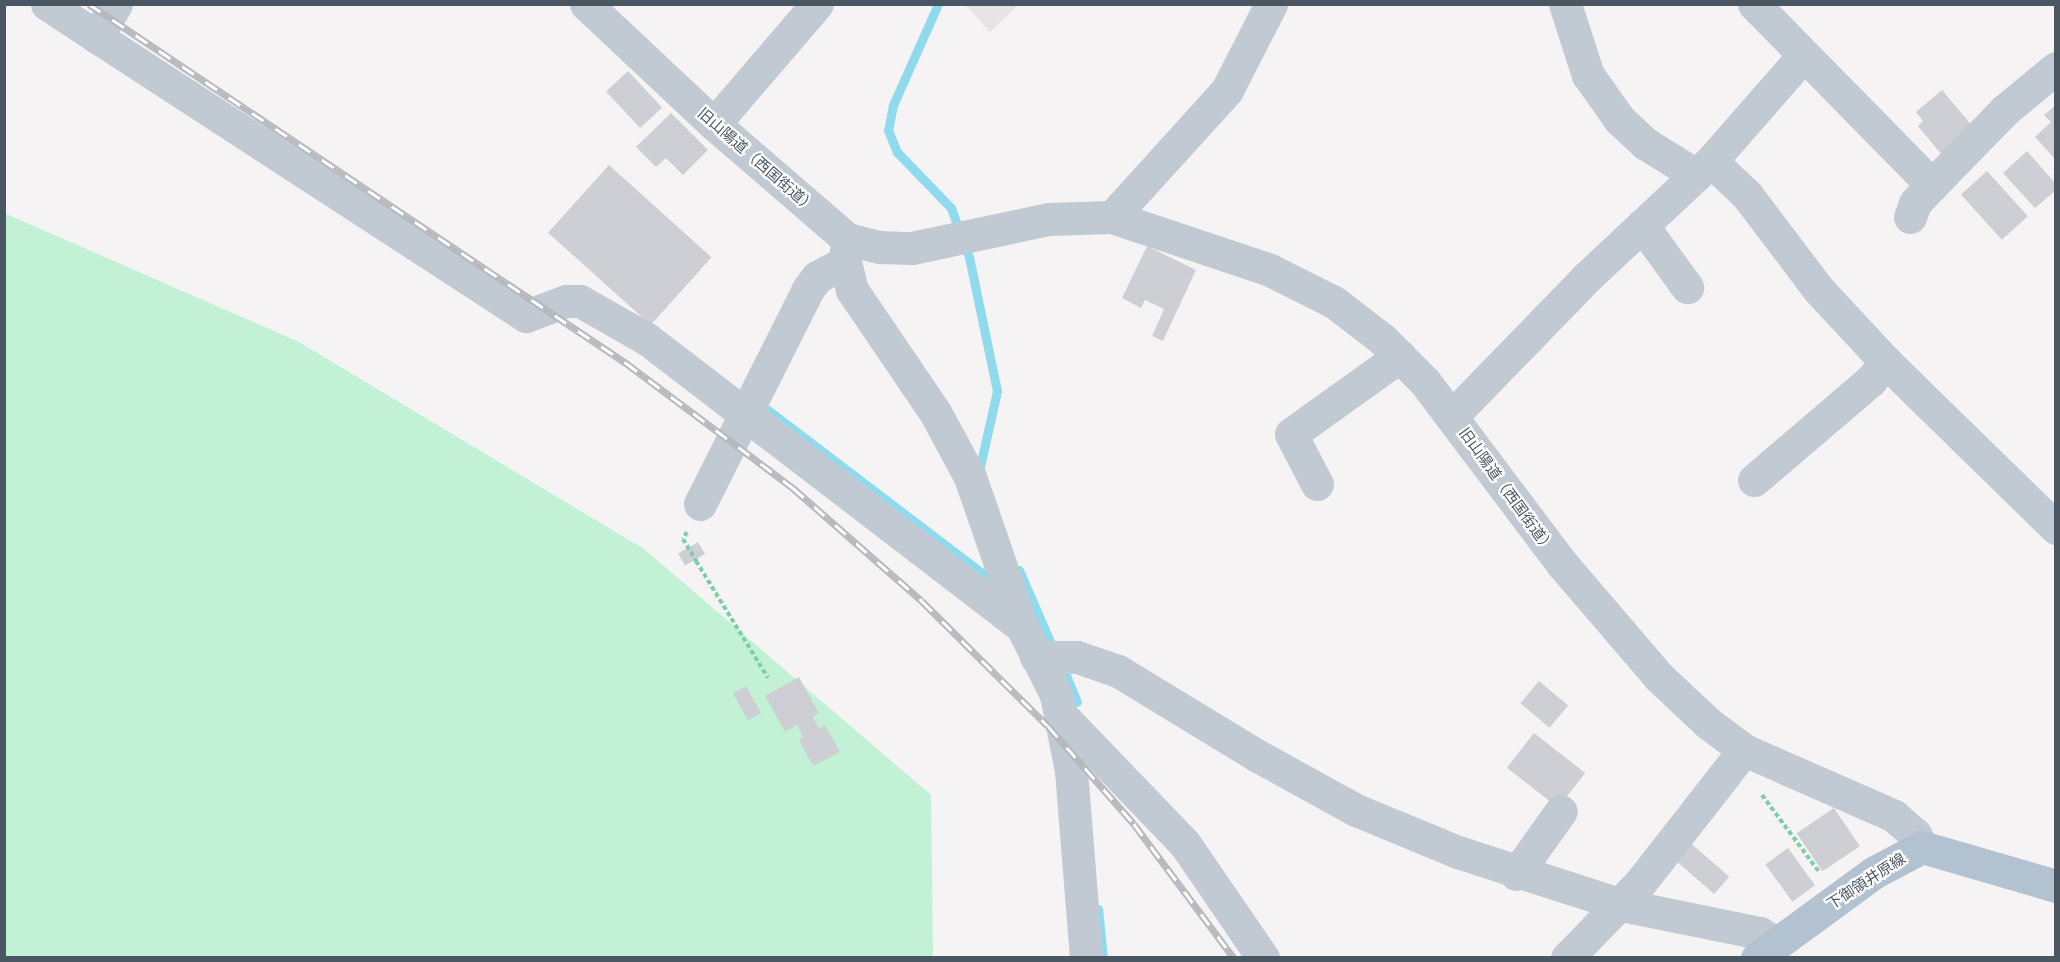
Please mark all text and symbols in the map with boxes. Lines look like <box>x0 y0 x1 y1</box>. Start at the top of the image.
street label: 旧山陽道（西国街道） <box>694 104 820 216</box>
street label: 旧山陽道（西国街道） <box>1456 424 1558 556</box>
street label: 下御領井原線 <box>1823 849 1909 913</box>

